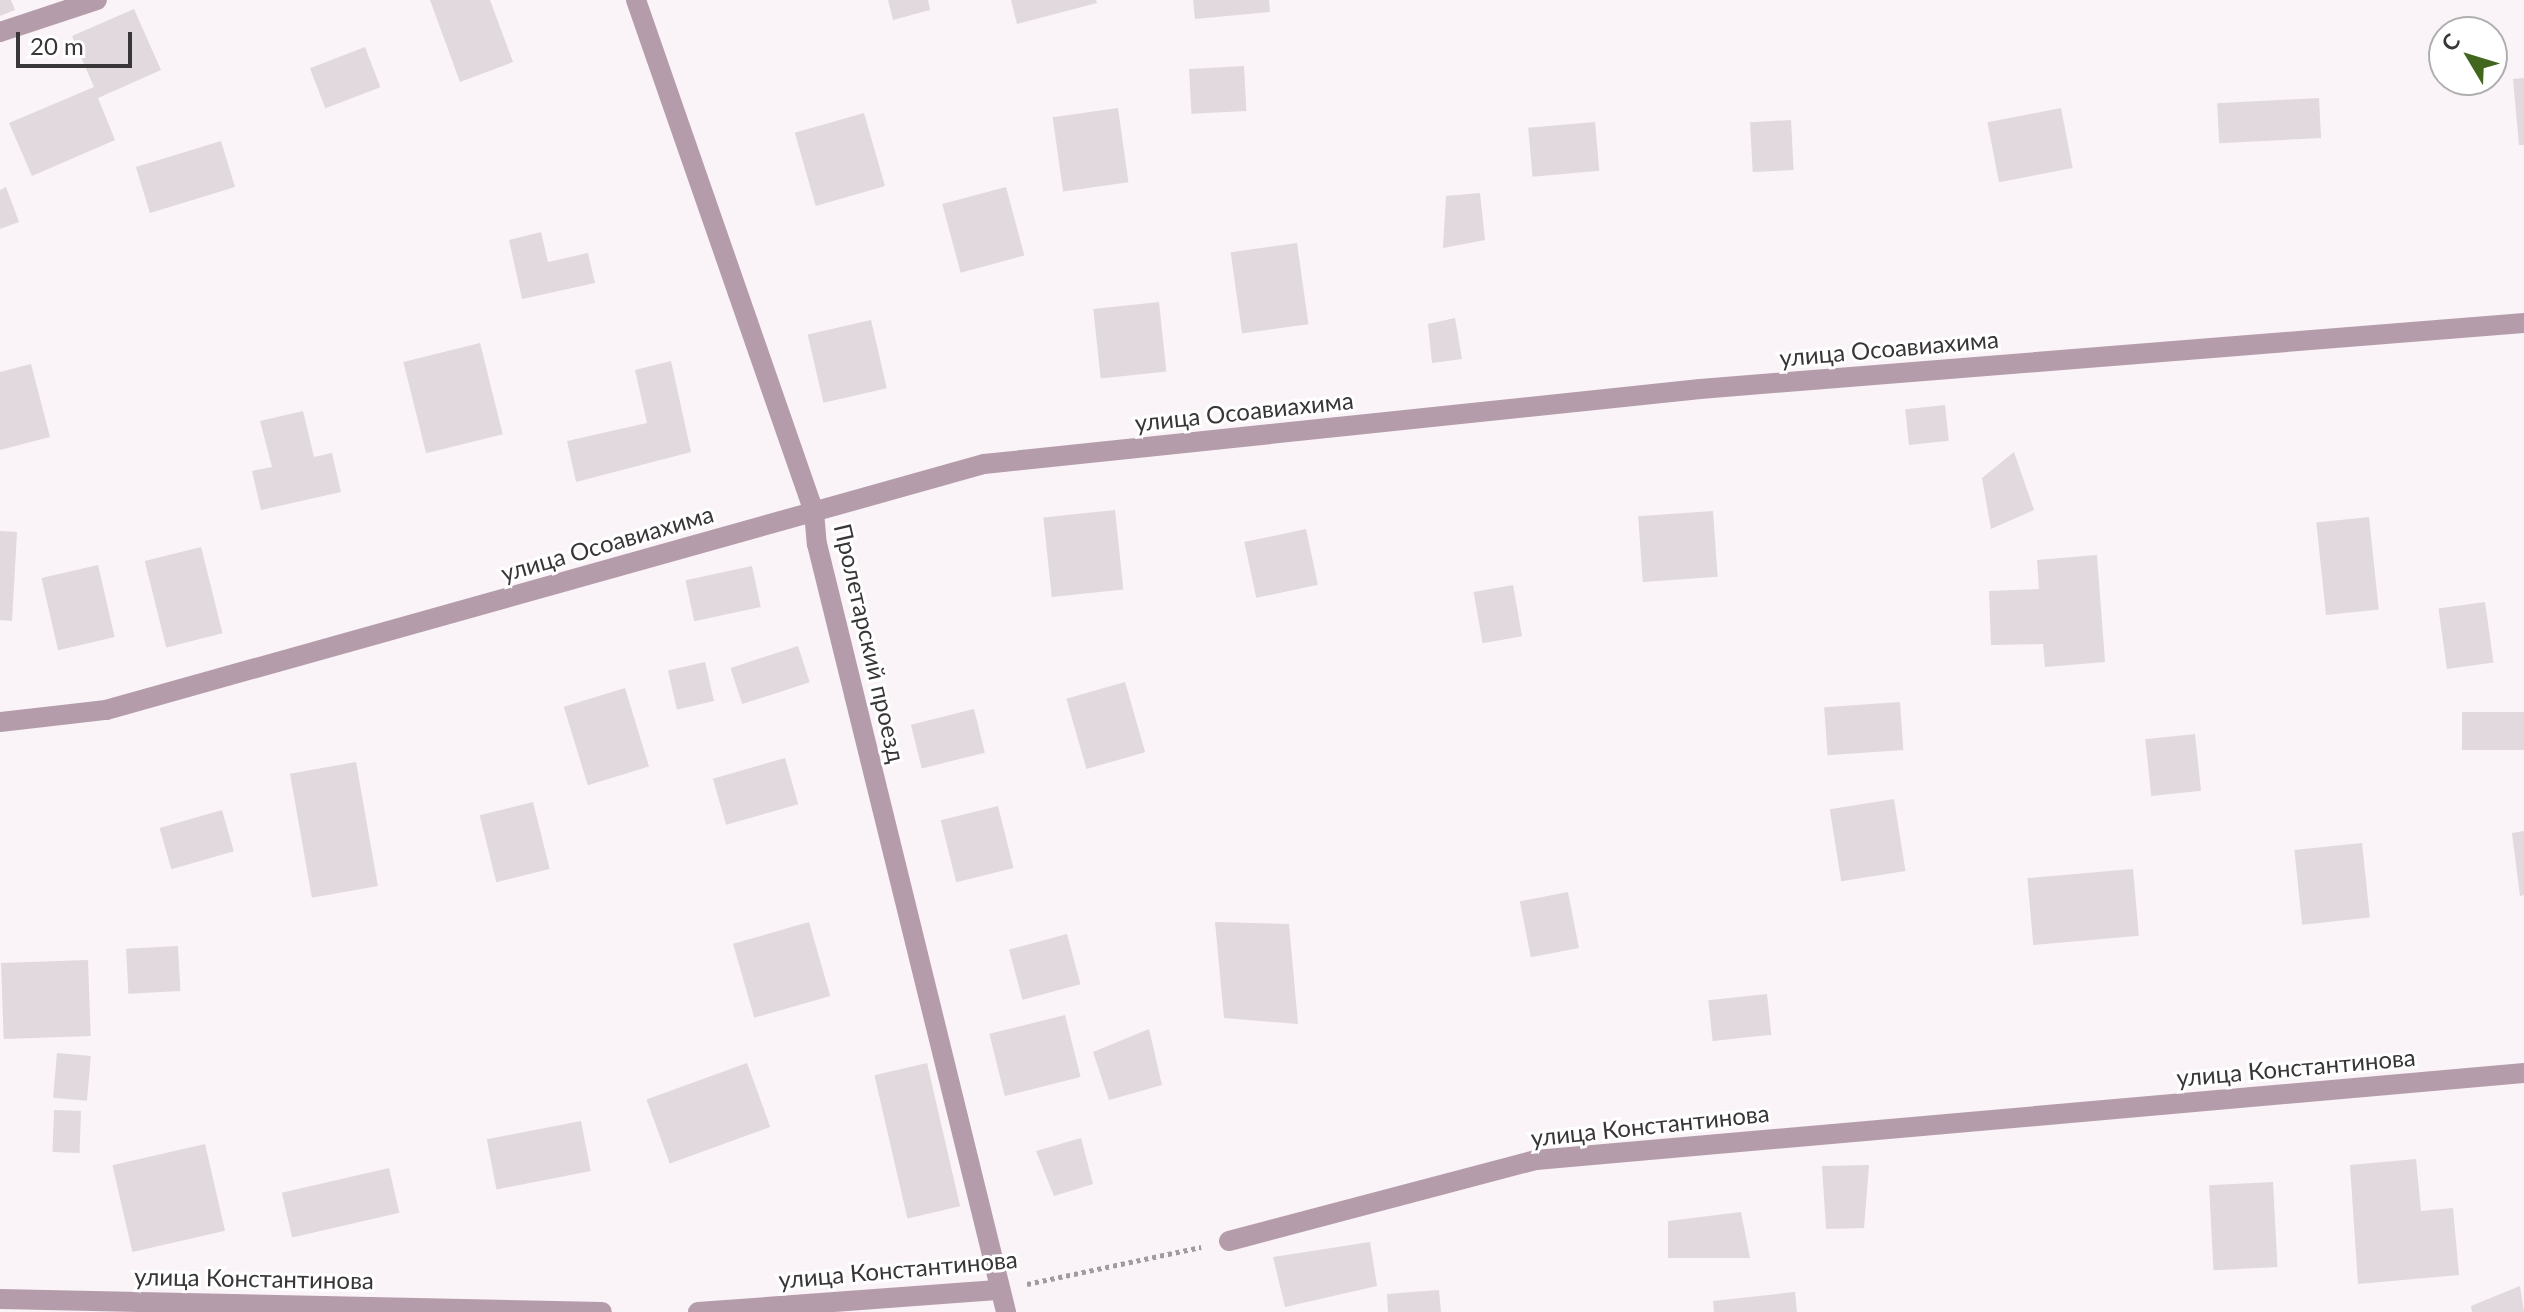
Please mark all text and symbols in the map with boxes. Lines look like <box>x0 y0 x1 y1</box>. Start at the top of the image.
scale bar <box>20 16 136 66</box>
north arrow <box>2428 16 2508 96</box>
text: С <box>2435 28 2465 56</box>
text: 20 m <box>30 31 84 60</box>
street label: улица Осоавиахима <box>1778 324 2000 372</box>
street label: улица Осоавиахима <box>1133 385 1355 437</box>
street label: улица Осоавиахима <box>497 499 717 587</box>
street label: Пролетарский проезд <box>828 521 912 765</box>
street label: улица Константинова <box>2175 1042 2417 1092</box>
street label: улица Константинова <box>1529 1098 1771 1152</box>
street label: улица Константинова <box>777 1244 1019 1294</box>
street label: улица Константинова <box>134 1262 374 1294</box>

